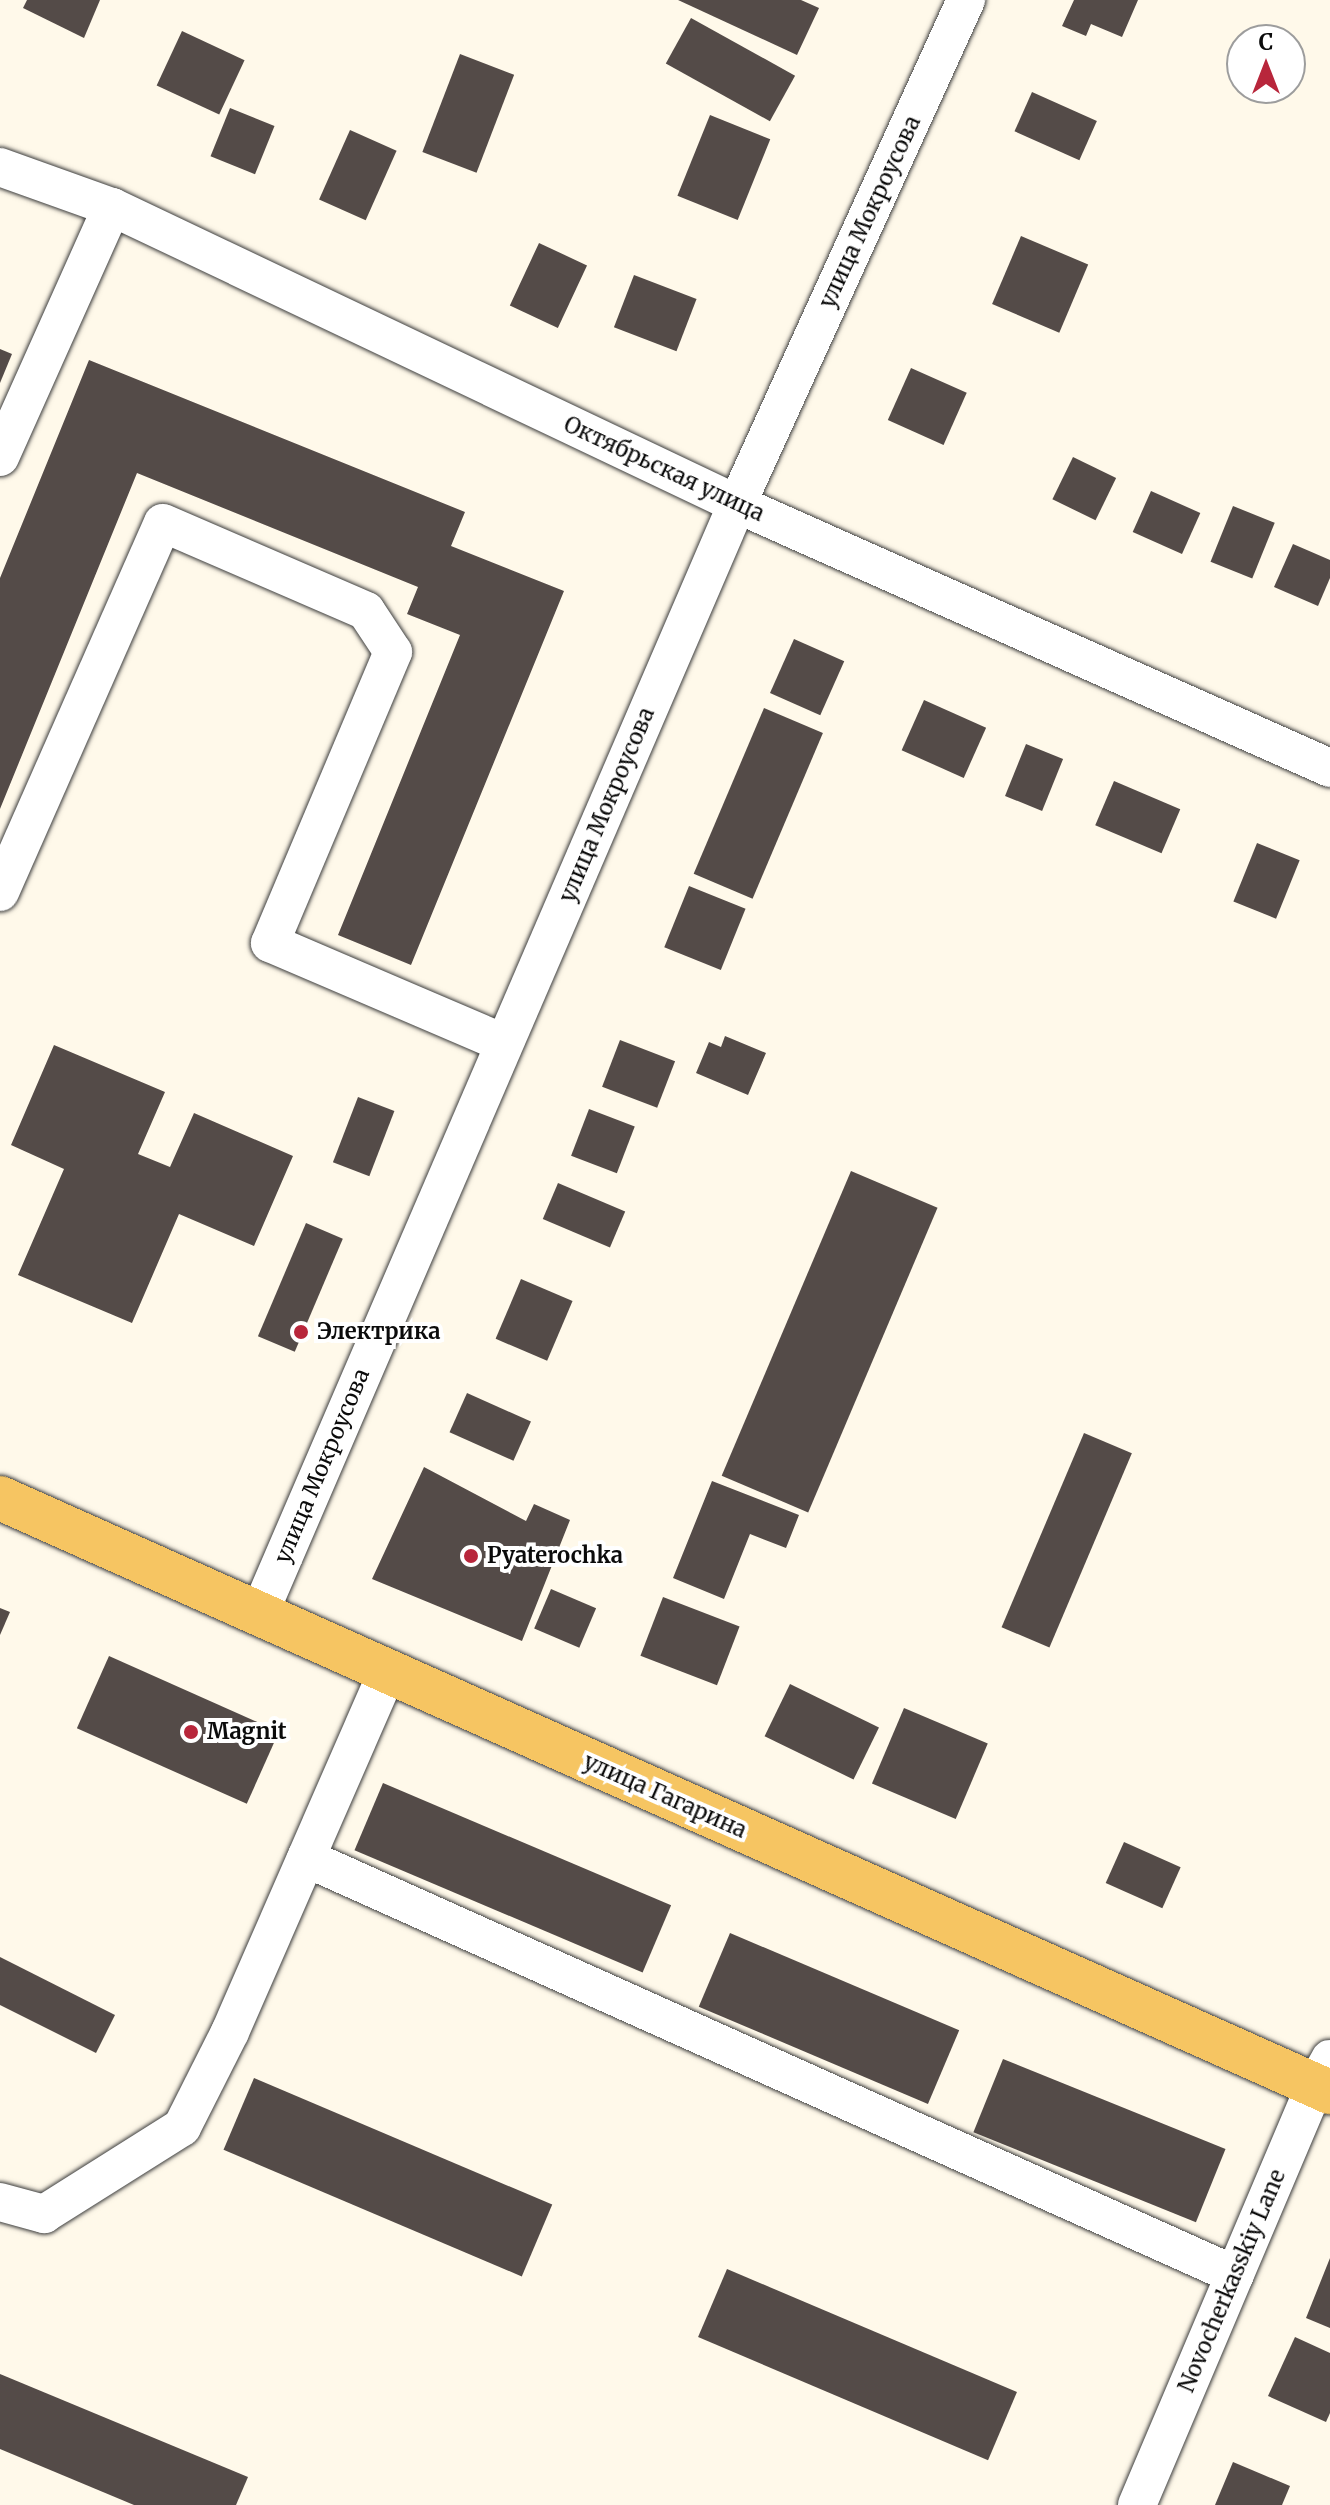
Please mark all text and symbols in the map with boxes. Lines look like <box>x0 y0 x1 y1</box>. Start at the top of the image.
north arrow <box>1226 24 1306 104</box>
text: С <box>1259 28 1273 56</box>
street label: улица Мокроусова <box>814 112 926 312</box>
street label: Октябрьская улица <box>560 411 768 527</box>
street label: улица Мокроусова <box>554 704 660 906</box>
place label: Электрика <box>317 1319 441 1345</box>
marker: Электрика <box>292 1323 310 1341</box>
street label: улица Мокроусова <box>269 1365 375 1567</box>
place label: Pyaterochka <box>487 1543 623 1569</box>
marker: Pyaterochka <box>462 1547 480 1565</box>
place label: Magnit <box>207 1719 287 1745</box>
marker: Magnit <box>182 1723 200 1741</box>
street label: улица Гагарина <box>579 1748 751 1844</box>
street label: Novocherkasskiy Lane <box>1173 2166 1291 2396</box>

